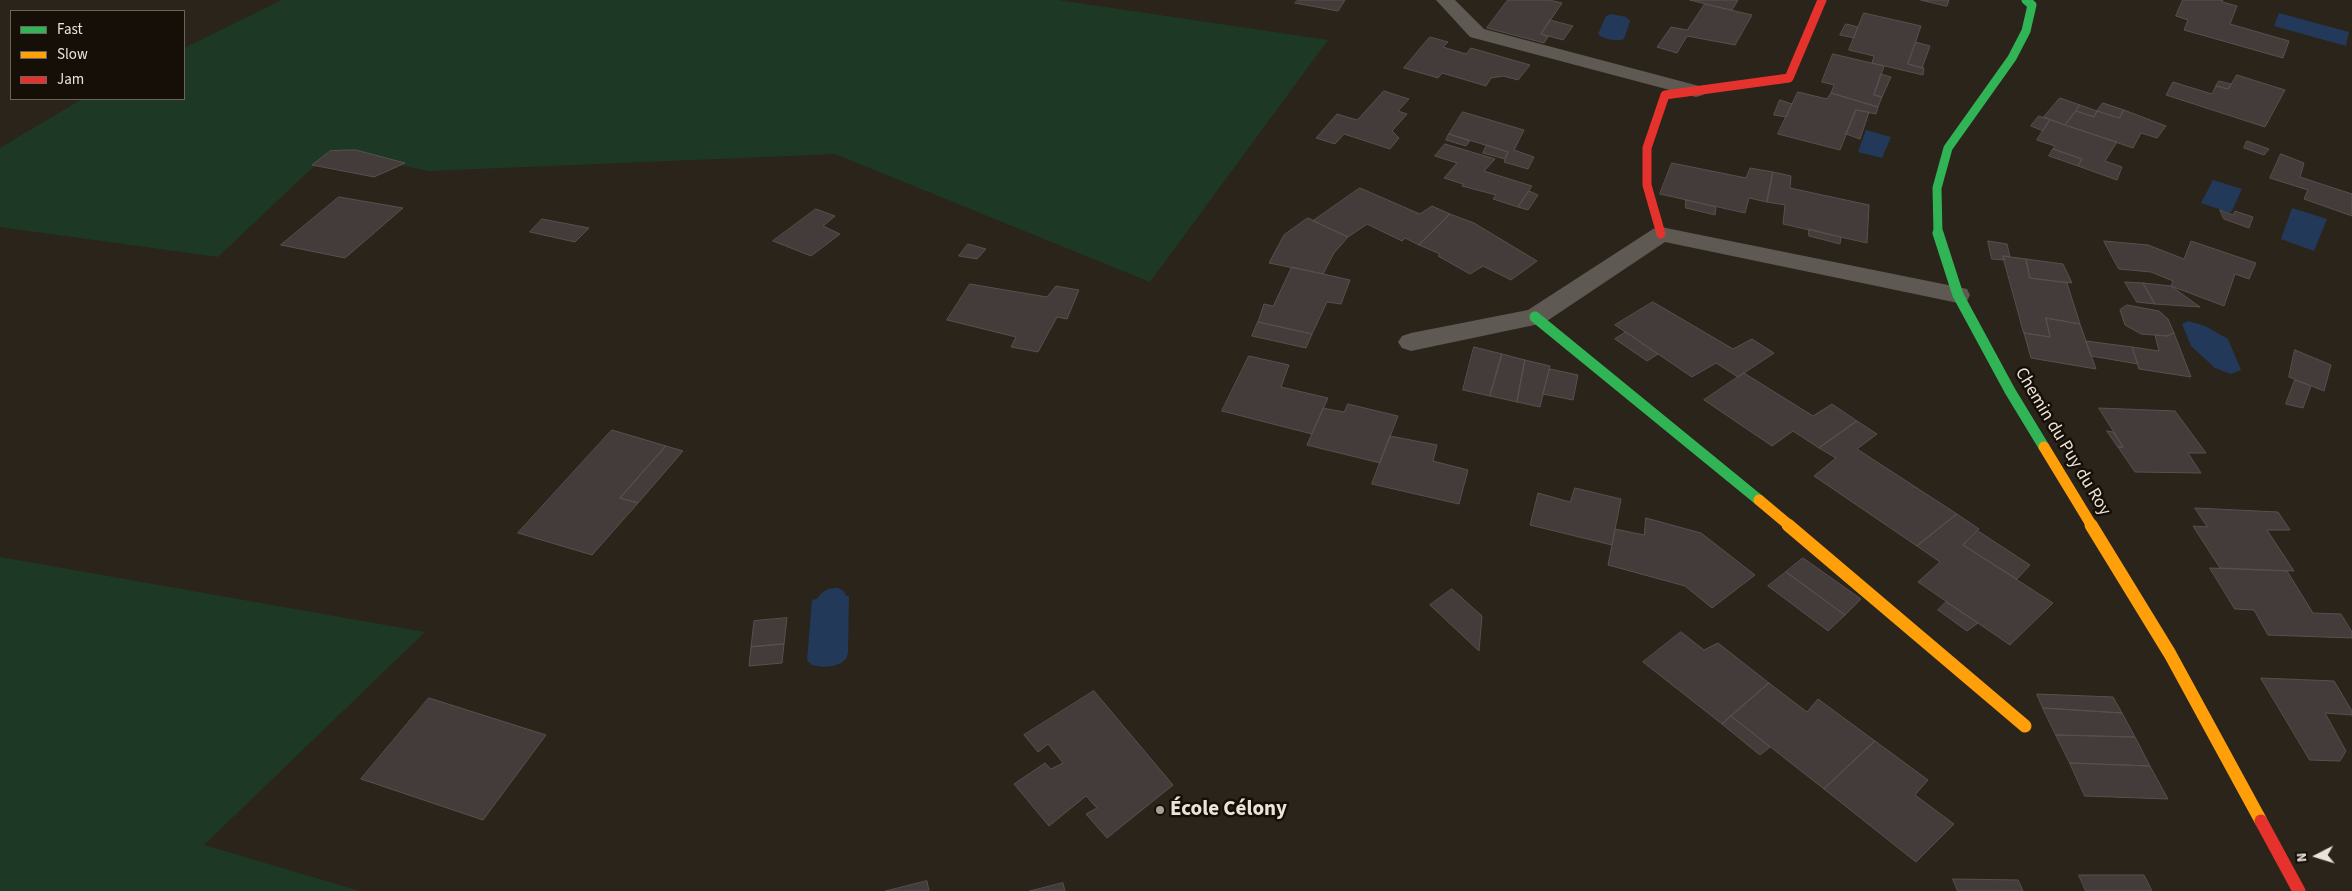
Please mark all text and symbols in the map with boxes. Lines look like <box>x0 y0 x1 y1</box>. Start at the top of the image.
legend <box>10 10 185 100</box>
text: Fast <box>57 19 83 40</box>
text: Slow <box>57 44 88 65</box>
text: Jam <box>57 69 84 90</box>
street label: Chemin du Puy du Roy <box>2009 364 2115 520</box>
place label: École Célony <box>1170 797 1287 823</box>
marker: École Célony <box>1154 804 1166 816</box>
north arrow <box>2292 831 2342 881</box>
text: N <box>2292 852 2312 863</box>

